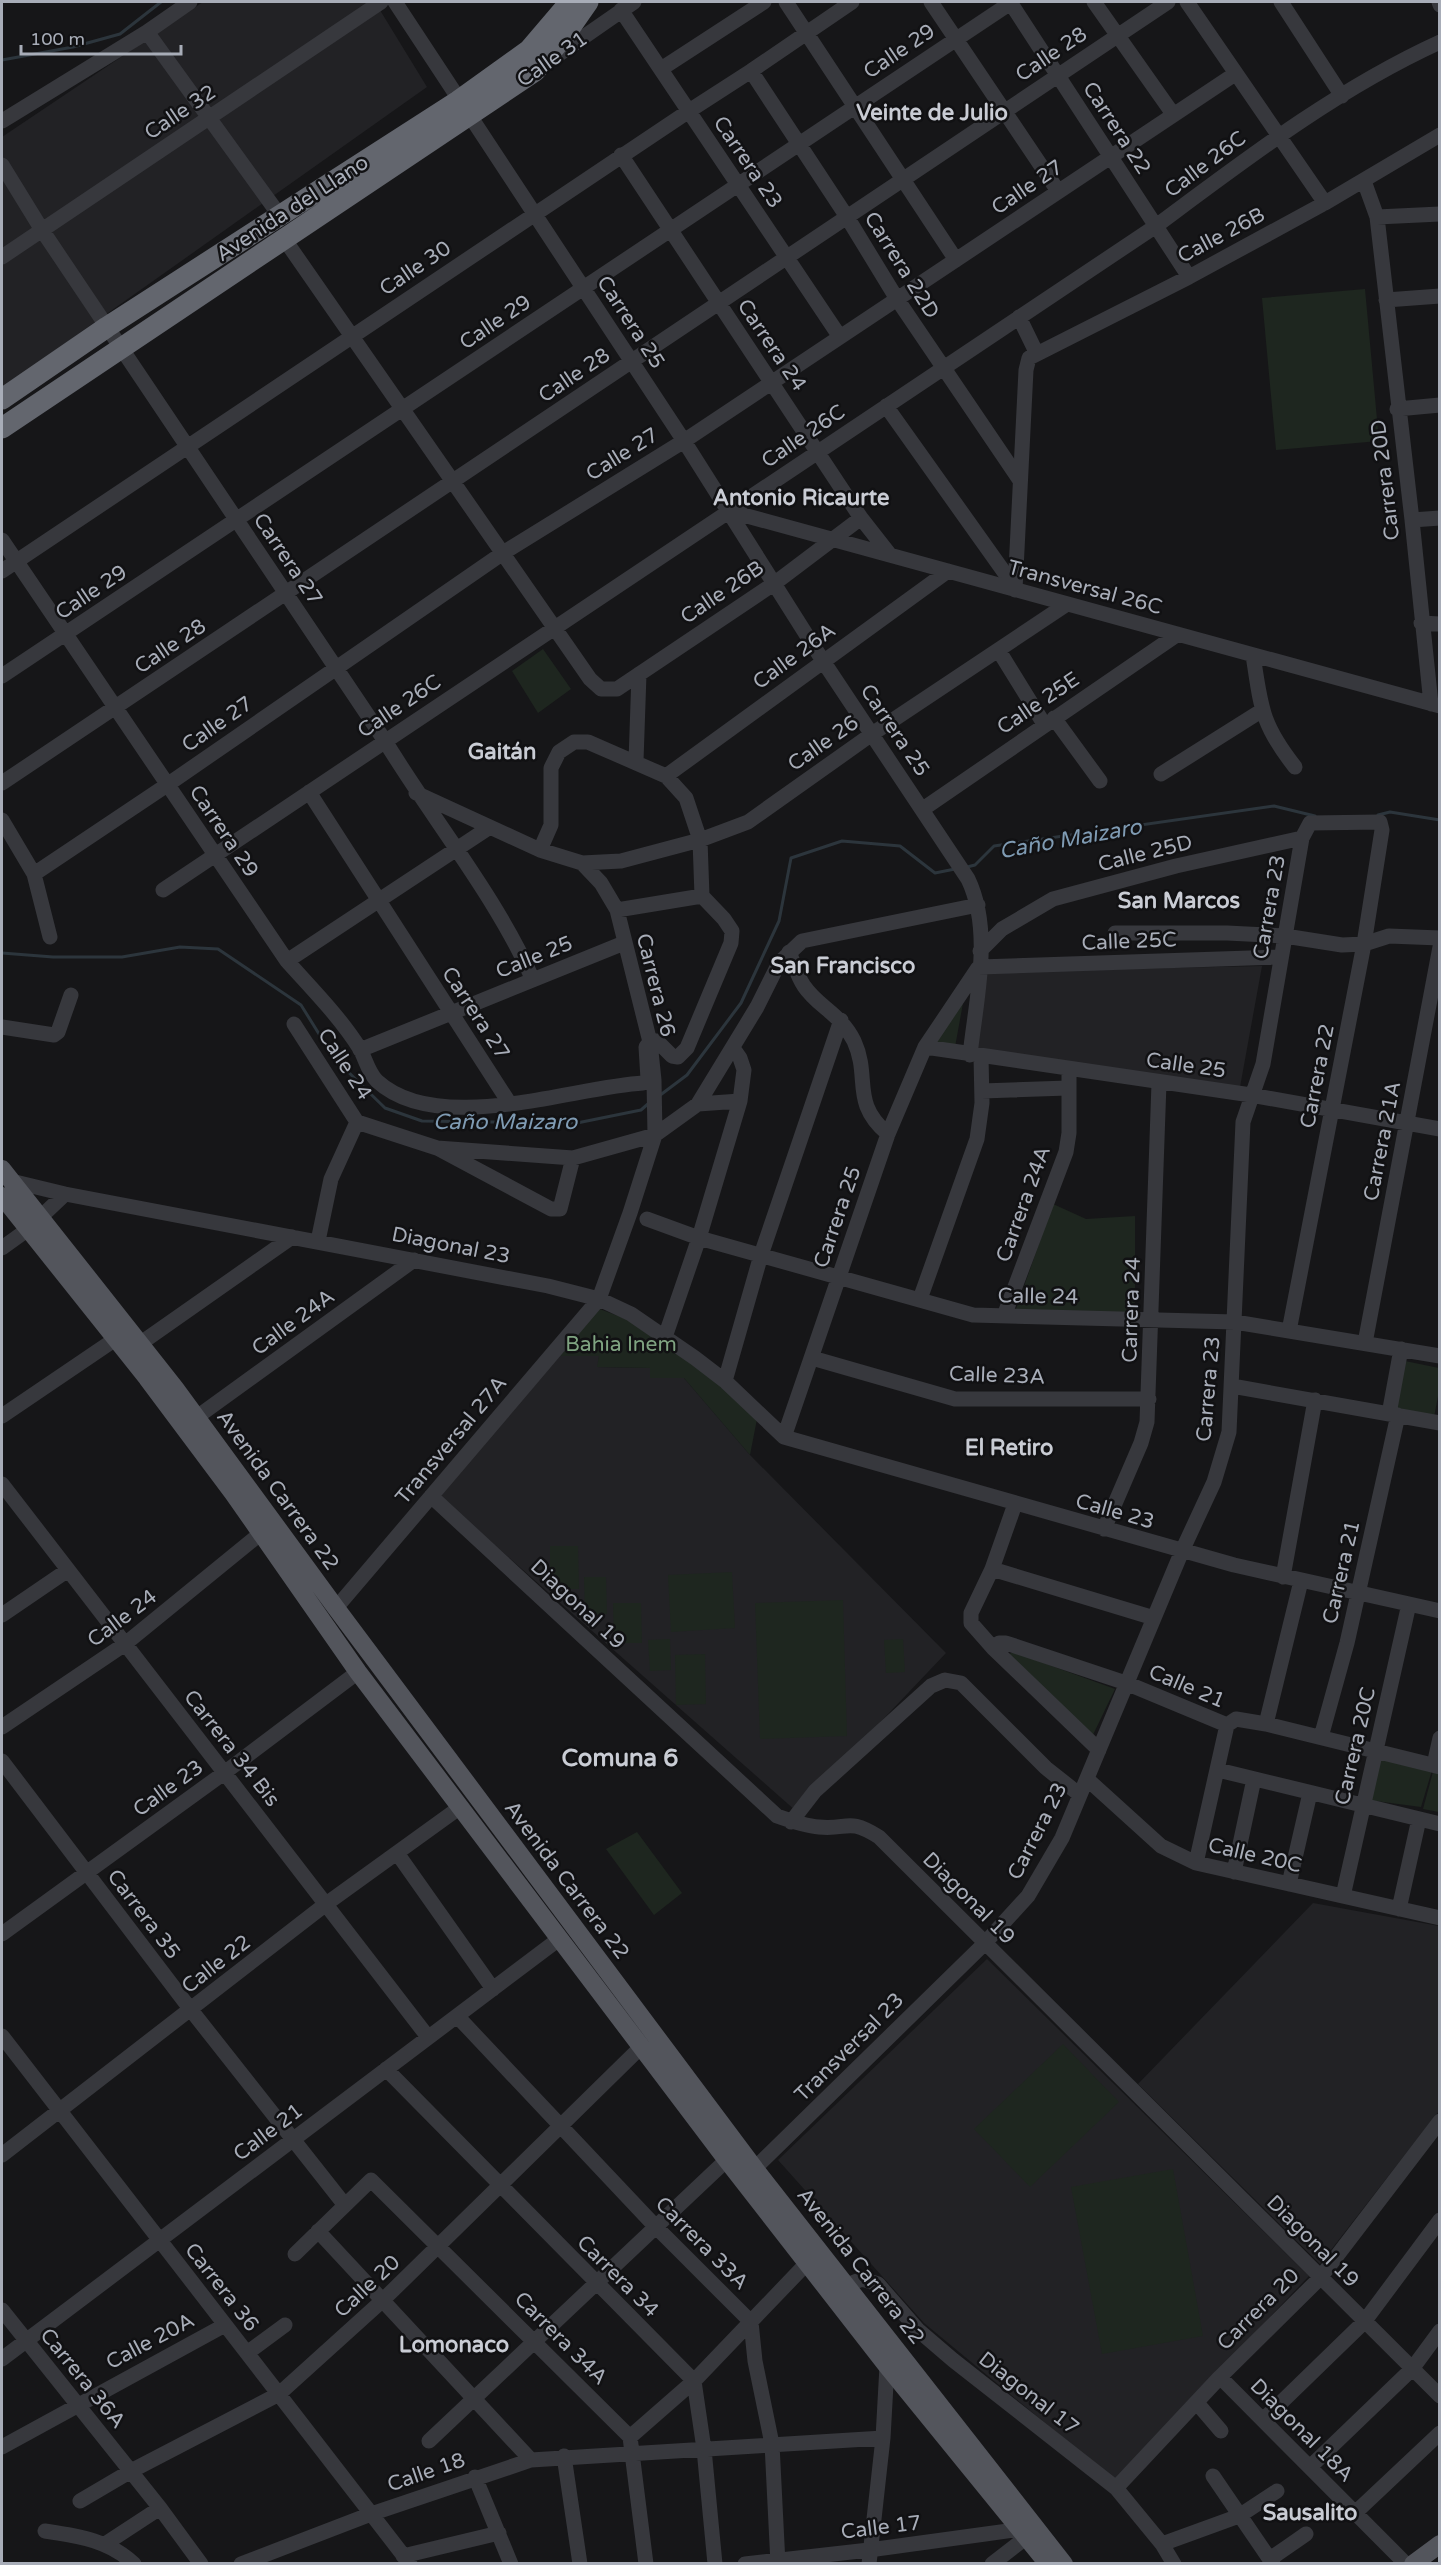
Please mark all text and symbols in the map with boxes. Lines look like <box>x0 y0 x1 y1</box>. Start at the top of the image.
scale bar <box>21 18 182 56</box>
street label: Calle 29 <box>859 19 940 84</box>
street label: Calle 28 <box>1011 22 1092 87</box>
street label: Calle 31 <box>512 26 592 93</box>
text: 100 m <box>30 28 85 50</box>
street label: Carrera 22 <box>1077 77 1156 179</box>
street label: Calle 32 <box>140 80 221 145</box>
district label: Veinte de Julio <box>856 100 1008 126</box>
street label: Carrera 23 <box>708 111 788 213</box>
street label: Calle 26C <box>1160 126 1251 203</box>
street label: Avenida del Llano <box>211 150 373 267</box>
street label: Calle 27 <box>987 155 1068 220</box>
street label: Calle 26B <box>1173 202 1269 269</box>
street label: Carrera 22D <box>859 207 944 323</box>
street label: Calle 30 <box>375 236 456 301</box>
street label: Carrera 25 <box>591 271 670 373</box>
street label: Calle 29 <box>455 290 536 355</box>
street label: Carrera 24 <box>732 294 812 396</box>
street label: Calle 28 <box>534 343 615 408</box>
street label: Calle 26C <box>757 399 850 473</box>
street label: Carrera 20D <box>1366 418 1405 542</box>
street label: Calle 27 <box>581 422 663 486</box>
district label: Antonio Ricaurte <box>713 485 889 511</box>
street label: Carrera 27 <box>248 508 328 610</box>
street label: Calle 26B <box>676 555 769 629</box>
street label: Transversal 26C <box>1005 555 1165 620</box>
street label: Calle 29 <box>51 560 132 625</box>
street label: Calle 28 <box>130 614 211 679</box>
street label: Calle 26A <box>748 618 841 695</box>
street label: Calle 25E <box>992 667 1084 740</box>
street label: Calle 26C <box>353 669 446 743</box>
street label: Carrera 25 <box>855 679 935 781</box>
street label: Calle 27 <box>177 691 257 758</box>
street label: Calle 26 <box>783 710 863 777</box>
district label: Gaitán <box>468 739 536 765</box>
street label: Carrera 29 <box>184 780 264 882</box>
water label: Caño Maizaro <box>997 813 1145 864</box>
street label: Calle 25D <box>1095 830 1195 877</box>
street label: Carrera 23 <box>1248 853 1291 961</box>
district label: San Marcos <box>1118 888 1241 914</box>
street label: Calle 25C <box>1081 927 1177 956</box>
street label: Calle 25 <box>492 931 576 984</box>
street label: Carrera 26 <box>631 931 680 1039</box>
district label: San Francisco <box>771 953 915 979</box>
street label: Carrera 27 <box>436 962 515 1064</box>
street label: Carrera 22 <box>1295 1022 1340 1130</box>
street label: Calle 24 <box>312 1024 377 1105</box>
street label: Calle 25 <box>1144 1048 1228 1083</box>
street label: Carrera 21A <box>1359 1079 1406 1203</box>
water label: Caño Maizaro <box>433 1109 579 1135</box>
street label: Carrera 24A <box>991 1143 1056 1265</box>
street label: Carrera 25 <box>808 1163 867 1271</box>
street label: Diagonal 23 <box>389 1222 512 1269</box>
street label: Carrera 24 <box>1117 1257 1146 1363</box>
street label: Calle 24 <box>997 1283 1078 1310</box>
street label: Calle 24A <box>247 1284 340 1361</box>
park label: Bahia Inem <box>565 1332 677 1357</box>
street label: Carrera 23 <box>1191 1335 1226 1443</box>
street label: Calle 23A <box>948 1361 1046 1390</box>
street label: Transversal 27A <box>390 1371 512 1510</box>
street label: Avenida Carrera 22 <box>211 1405 344 1575</box>
district label: El Retiro <box>965 1435 1053 1461</box>
street label: Calle 23 <box>1073 1488 1157 1535</box>
street label: Carrera 21 <box>1317 1518 1366 1626</box>
street label: Diagonal 19 <box>525 1554 630 1655</box>
street label: Calle 24 <box>83 1584 162 1653</box>
street label: Calle 21 <box>1145 1659 1229 1714</box>
street label: Carrera 34 Bis <box>178 1685 285 1812</box>
street label: Carrera 20C <box>1330 1685 1381 1808</box>
district label: Comuna 6 <box>562 1744 678 1773</box>
street label: Calle 23 <box>128 1755 208 1822</box>
street label: Carrera 23 <box>1002 1778 1073 1884</box>
street label: Avenida Carrera 22 <box>499 1796 634 1965</box>
street label: Calle 20C <box>1206 1833 1304 1878</box>
street label: Diagonal 19 <box>917 1847 1020 1950</box>
street label: Carrera 35 <box>102 1865 185 1964</box>
street label: Calle 22 <box>177 1930 256 1999</box>
street label: Transversal 23 <box>790 1988 909 2107</box>
street label: Calle 21 <box>229 2098 308 2167</box>
street label: Avenida Carrera 22 <box>792 2183 930 2350</box>
street label: Diagonal 19 <box>1261 2190 1364 2293</box>
street label: Carrera 33A <box>650 2192 753 2295</box>
street label: Carrera 34 <box>571 2230 664 2323</box>
street label: Carrera 36 <box>179 2238 264 2337</box>
street label: Calle 20 <box>329 2250 405 2323</box>
street label: Carrera 20 <box>1212 2263 1305 2356</box>
street label: Carrera 34A <box>509 2287 612 2390</box>
street label: Calle 20A <box>102 2308 199 2375</box>
street label: Carrera 36A <box>35 2323 131 2433</box>
district label: Lomonaco <box>399 2332 509 2358</box>
street label: Diagonal 17 <box>974 2347 1084 2440</box>
street label: Diagonal 18A <box>1245 2373 1359 2487</box>
street label: Calle 18 <box>384 2448 468 2497</box>
district label: Sausalito <box>1263 2500 1357 2526</box>
street label: Calle 17 <box>840 2510 923 2545</box>

